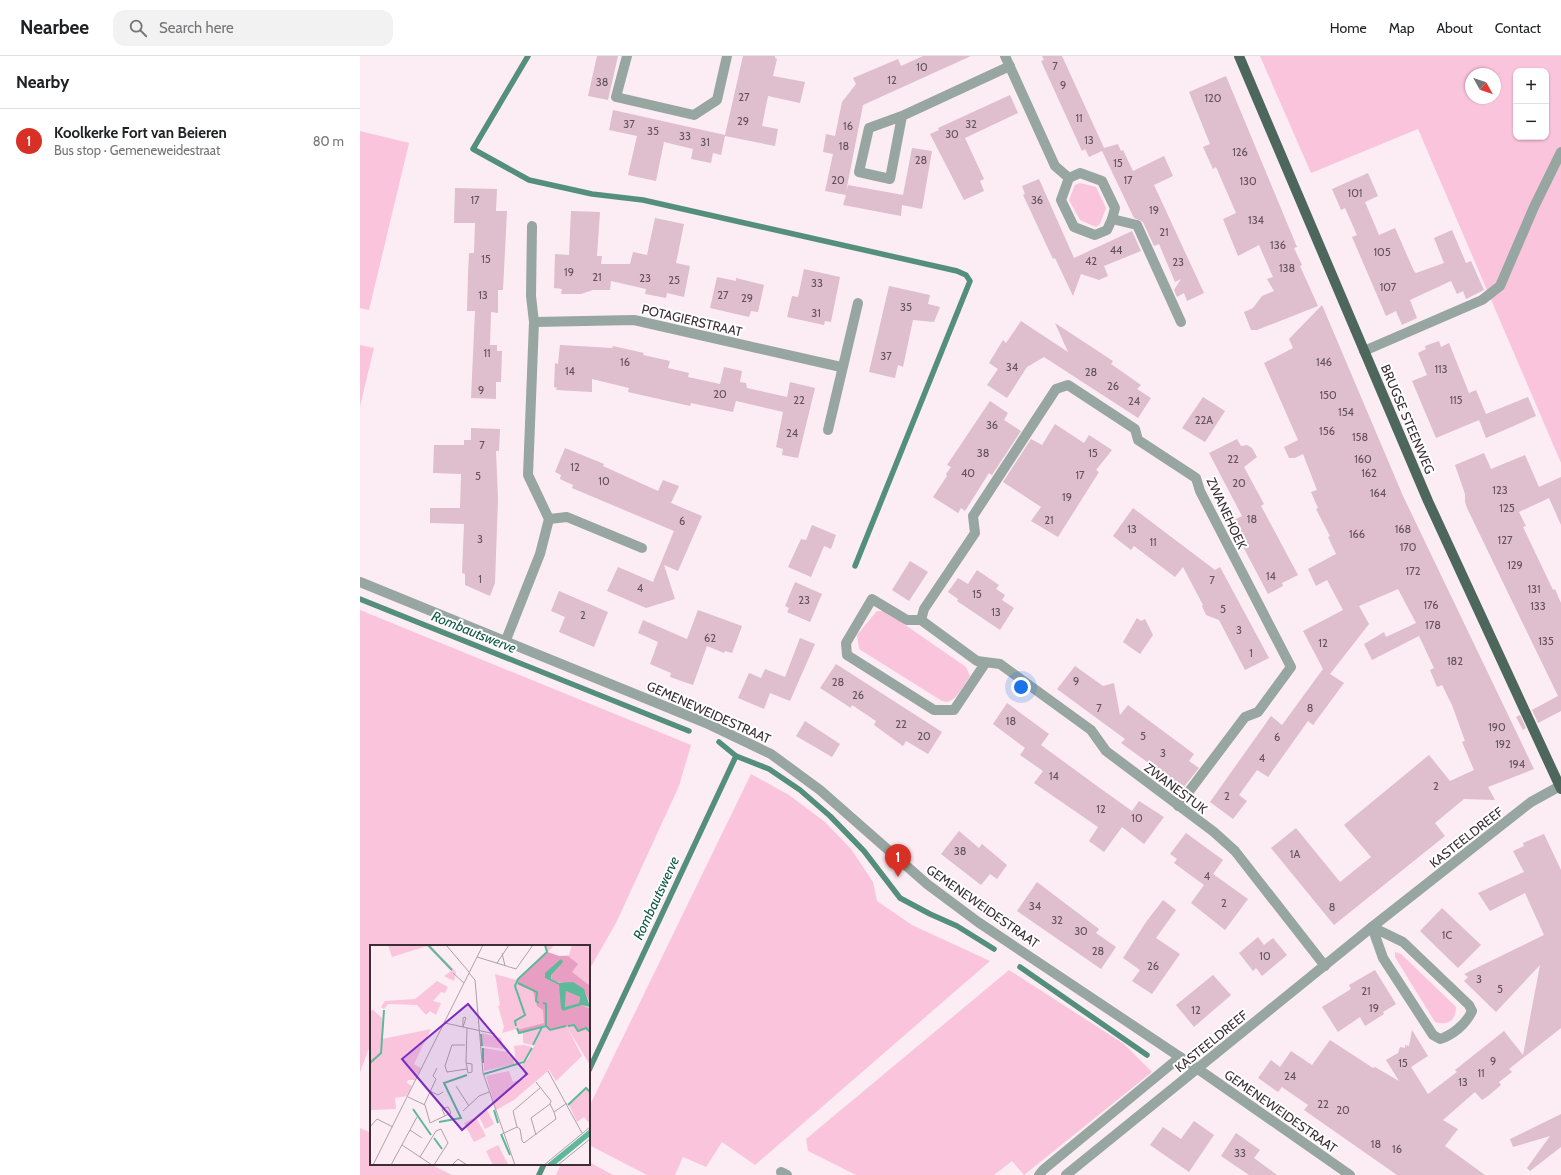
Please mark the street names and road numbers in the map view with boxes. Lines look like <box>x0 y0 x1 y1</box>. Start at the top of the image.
street label: POTAGIERSTRAAT <box>640 301 744 339</box>
street label: BRUGSE STEENWEG <box>1378 362 1438 477</box>
street label: ZWANEHOEK <box>1203 475 1251 552</box>
street label: GEMENEWEIDESTRAAT <box>645 677 774 747</box>
street label: ZWANESTUK <box>1141 759 1211 817</box>
street label: KASTEELDREEF <box>1426 803 1506 871</box>
street label: GEMENEWEIDESTRAAT <box>924 861 1043 951</box>
street label: KASTEELDREEF <box>1171 1007 1251 1075</box>
street label: GEMENEWEIDESTRAAT <box>1222 1066 1341 1156</box>

